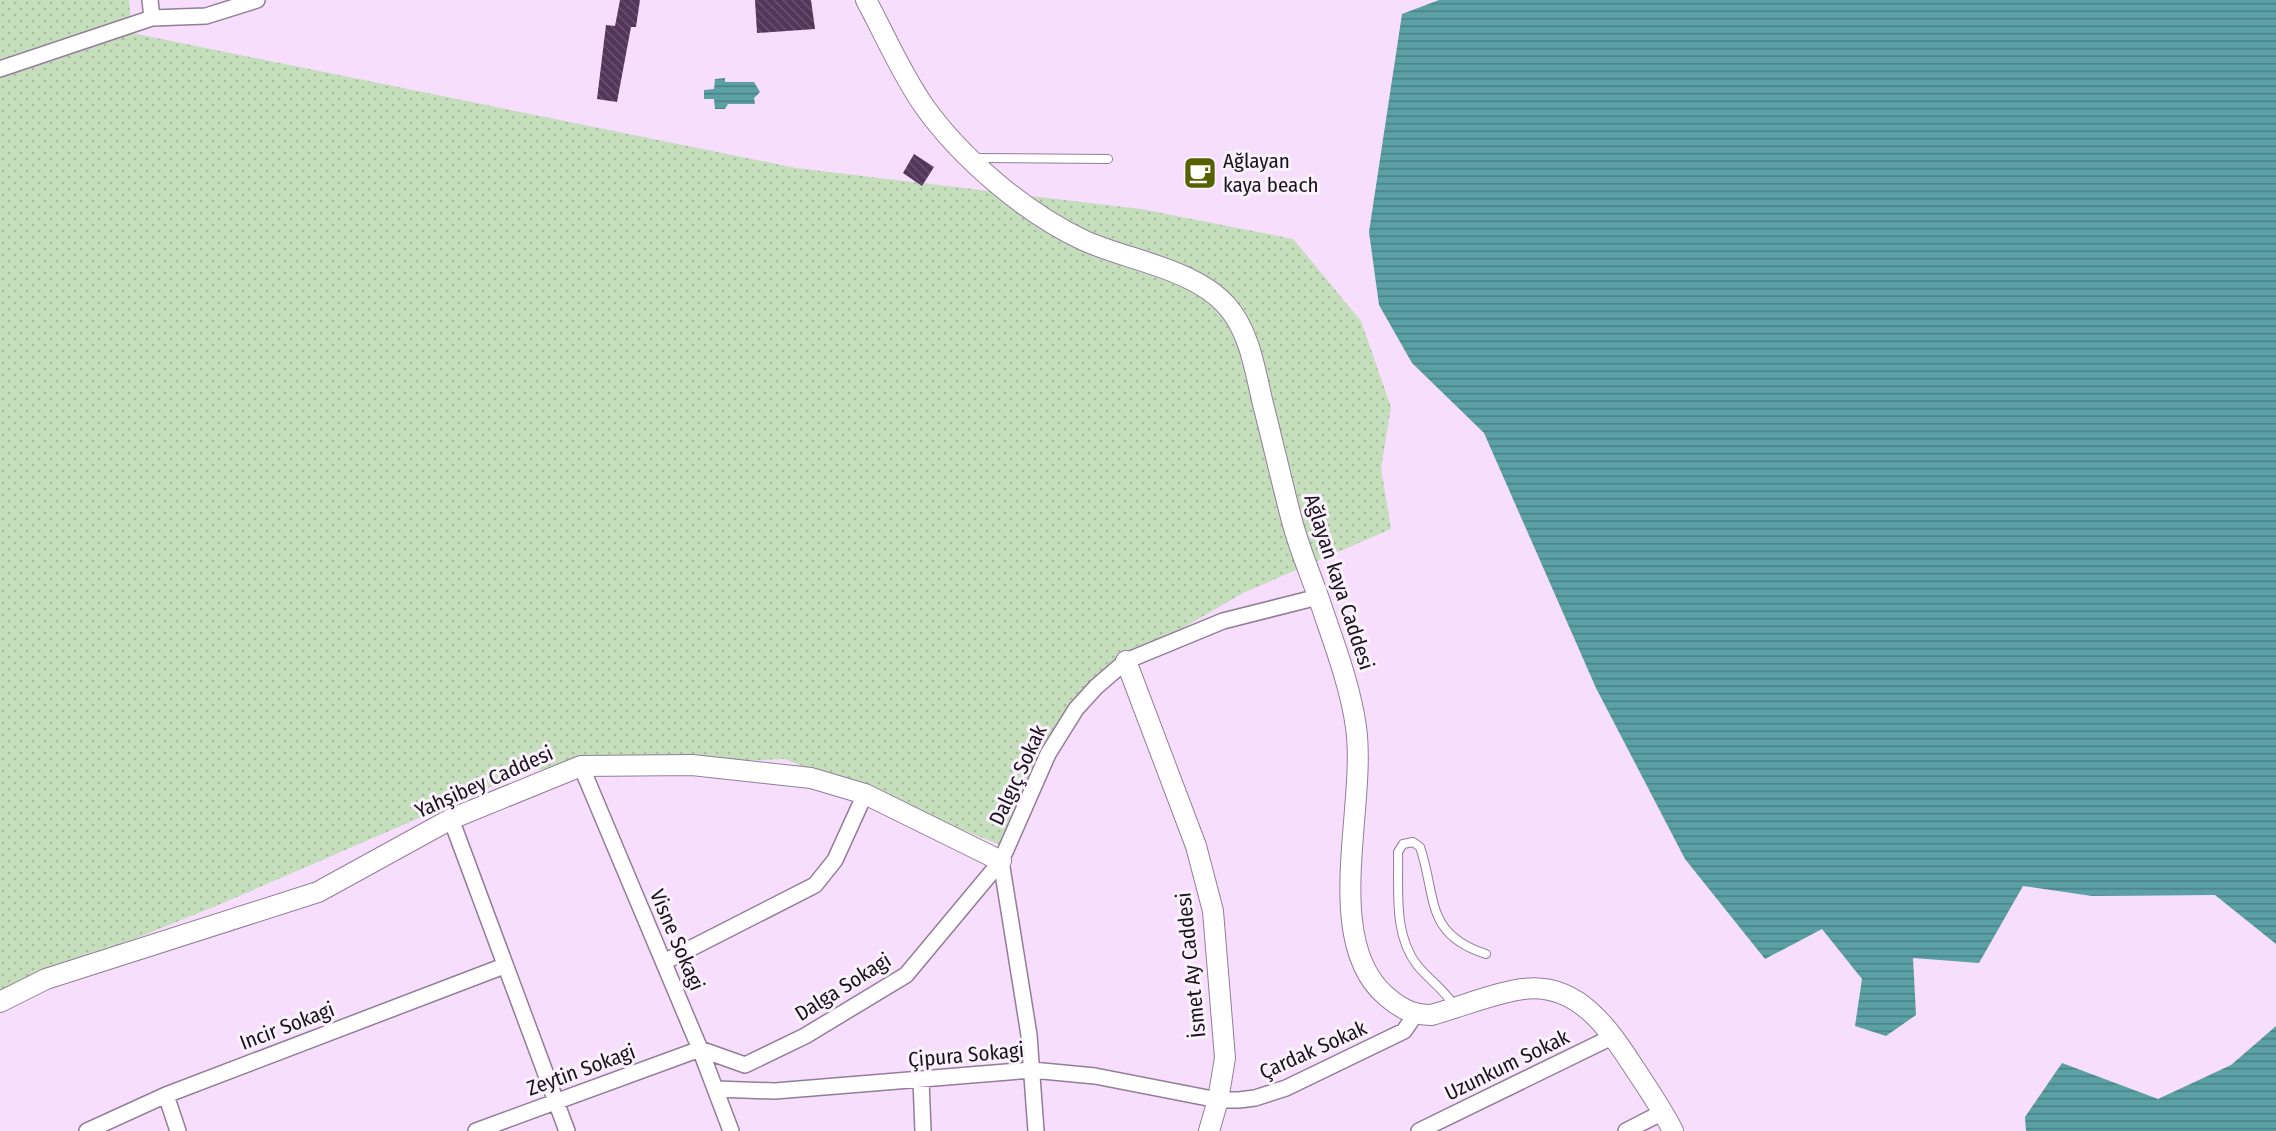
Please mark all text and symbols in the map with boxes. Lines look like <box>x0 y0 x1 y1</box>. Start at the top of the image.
place label: Ağlayan kaya beach <box>1223 148 1318 198</box>
cafe icon: Ağlayan kaya beach <box>1182 155 1218 191</box>
street label: Ağlayan kaya Caddesi <box>1298 491 1380 673</box>
street label: Dalgıç Sokak <box>983 721 1053 829</box>
street label: Yahşibey Caddesi <box>411 740 557 824</box>
street label: Visne Sokagi <box>644 885 710 995</box>
street label: İsmet Ay Caddesi <box>1170 891 1212 1039</box>
street label: Dalga Sokagi <box>790 947 896 1027</box>
street label: Incir Sokagi <box>236 996 338 1056</box>
street label: Çardak Sokak <box>1255 1015 1371 1085</box>
street label: Uzunkum Sokak <box>1441 1024 1574 1106</box>
street label: Çipura Sokagi <box>907 1037 1025 1073</box>
street label: Zeytin Sokagi <box>523 1038 639 1102</box>

